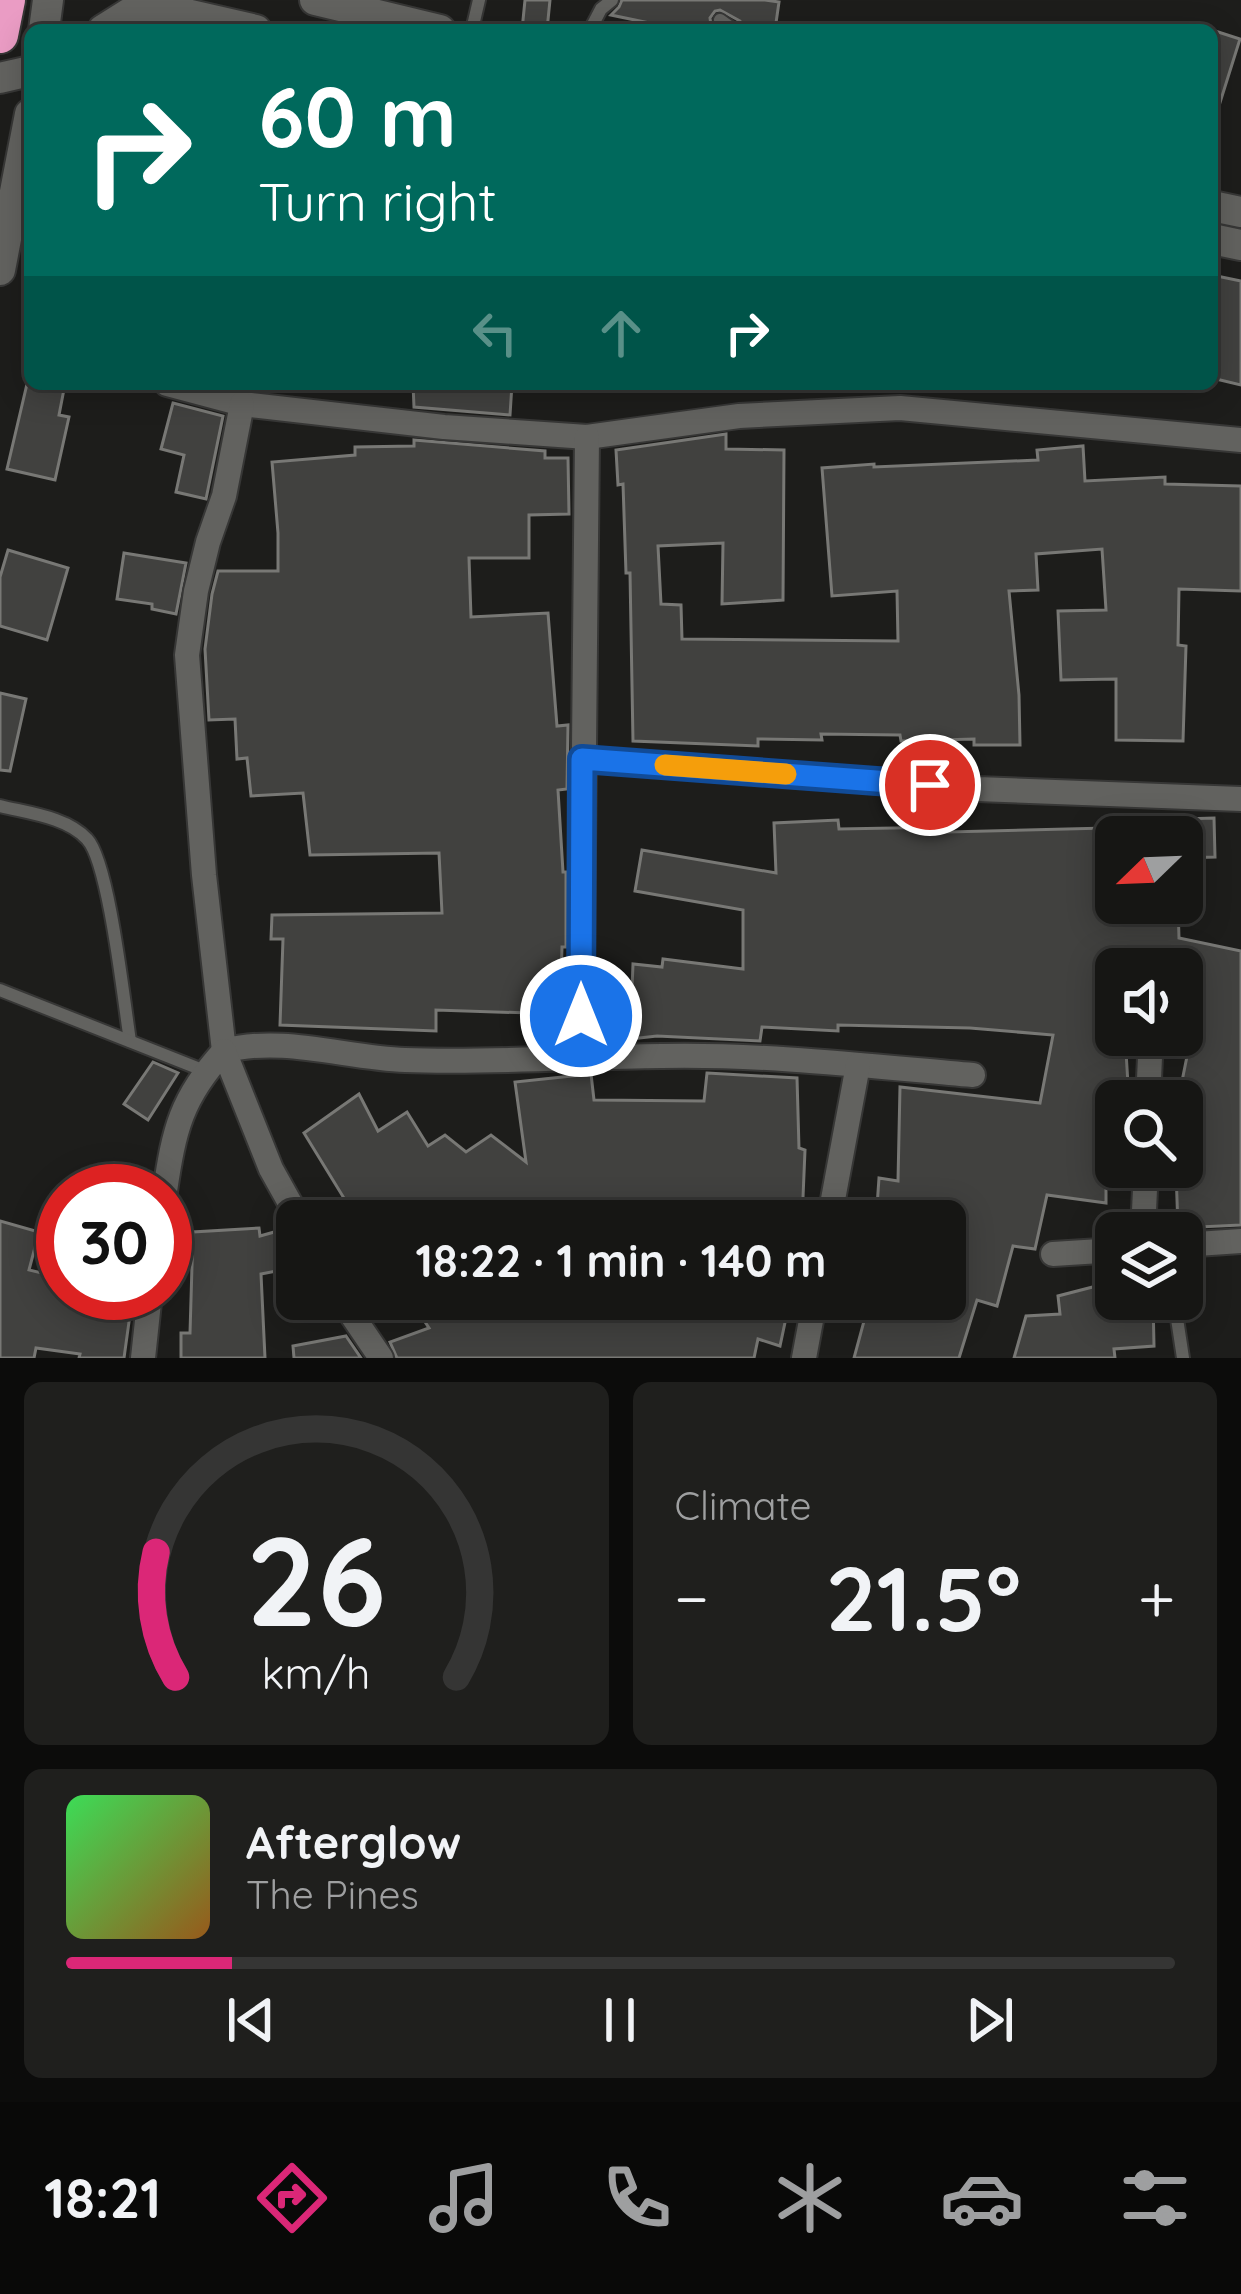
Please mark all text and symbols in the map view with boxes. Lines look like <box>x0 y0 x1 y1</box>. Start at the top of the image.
text: 60 m <box>258 63 457 168</box>
icon: right <box>60 72 216 228</box>
text: Turn right <box>258 167 497 235</box>
icon: left <box>462 300 528 366</box>
icon: ahead <box>588 300 654 366</box>
icon: right <box>714 300 780 366</box>
pin <box>879 734 981 836</box>
icon: arrive <box>897 752 963 818</box>
north arrow <box>1095 816 1203 924</box>
map controls <box>1095 816 1203 1320</box>
button: sound <box>1095 948 1203 1056</box>
position arrow <box>518 953 644 1079</box>
button: search <box>1095 1080 1203 1188</box>
speed limit sign: 30 <box>36 1164 192 1320</box>
button: layers <box>1095 1212 1203 1320</box>
text: 18:22 · 1 min · 140 m <box>416 1232 826 1288</box>
text: Climate <box>675 1481 812 1530</box>
text: 26 <box>246 1501 386 1657</box>
text: 21.5° <box>825 1541 1021 1654</box>
text: − <box>675 1556 709 1639</box>
text: + <box>1138 1556 1175 1639</box>
text: km/h <box>262 1645 371 1699</box>
text: Afterglow <box>246 1814 461 1870</box>
text: The Pines <box>246 1870 419 1919</box>
icon: previous <box>218 1987 284 2053</box>
icon: pause <box>587 1987 653 2053</box>
icon: next <box>957 1987 1023 2053</box>
icon: directions <box>250 2156 334 2240</box>
icon: music <box>422 2156 506 2240</box>
icon: phone <box>595 2156 679 2240</box>
icon: climate <box>768 2156 852 2240</box>
icon: car <box>940 2156 1024 2240</box>
icon: filters <box>1113 2156 1197 2240</box>
text: 18:21 <box>44 2164 161 2232</box>

